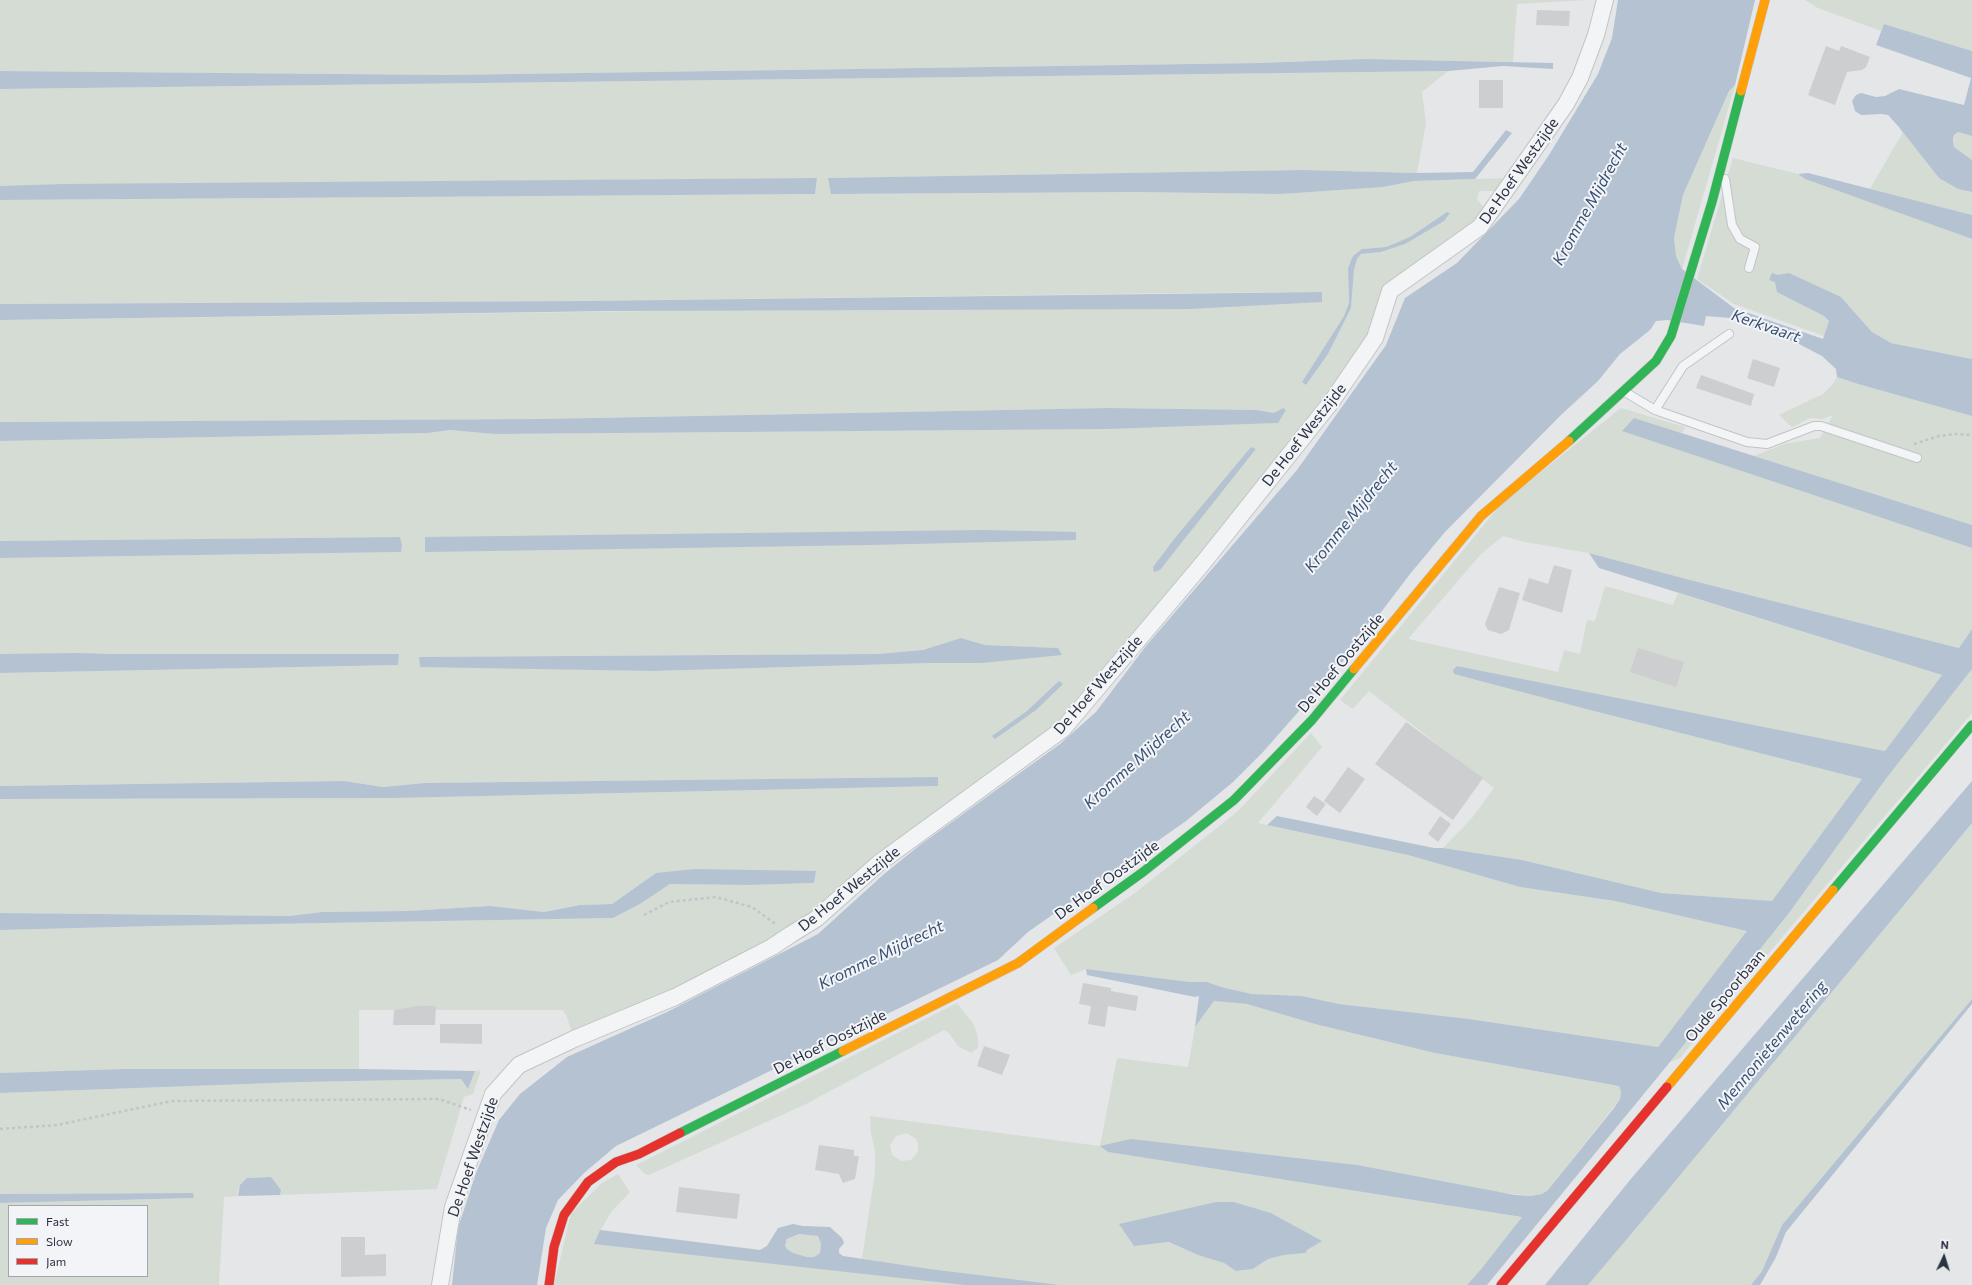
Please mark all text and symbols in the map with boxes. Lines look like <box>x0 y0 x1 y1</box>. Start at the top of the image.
street label: De Hoef Westzijde <box>1476 114 1562 228</box>
water label: Kromme Mijdrecht <box>1548 140 1632 268</box>
water label: Kerkvaart <box>1729 305 1803 347</box>
street label: De Hoef Westzijde <box>1258 380 1350 490</box>
water label: Kromme Mijdrecht <box>1300 458 1402 576</box>
street label: De Hoef Oostzijde <box>1294 610 1388 716</box>
street label: De Hoef Westzijde <box>1050 632 1146 738</box>
water label: Kromme Mijdrecht <box>1080 707 1194 813</box>
street label: De Hoef Oostzijde <box>1051 836 1163 924</box>
street label: De Hoef Westzijde <box>795 843 903 935</box>
water label: Kromme Mijdrecht <box>815 916 947 994</box>
street label: Oude Spoorbaan <box>1681 946 1769 1046</box>
water label: Mennonietenwetering <box>1713 977 1831 1113</box>
street label: De Hoef Oostzijde <box>771 1006 889 1078</box>
street label: De Hoef Westzijde <box>444 1095 502 1219</box>
legend <box>8 1205 148 1277</box>
text: Fast <box>46 1214 69 1228</box>
text: Slow <box>46 1234 73 1248</box>
north arrow <box>1924 1237 1964 1277</box>
text: N <box>1940 1238 1949 1251</box>
text: Jam <box>46 1254 66 1268</box>

